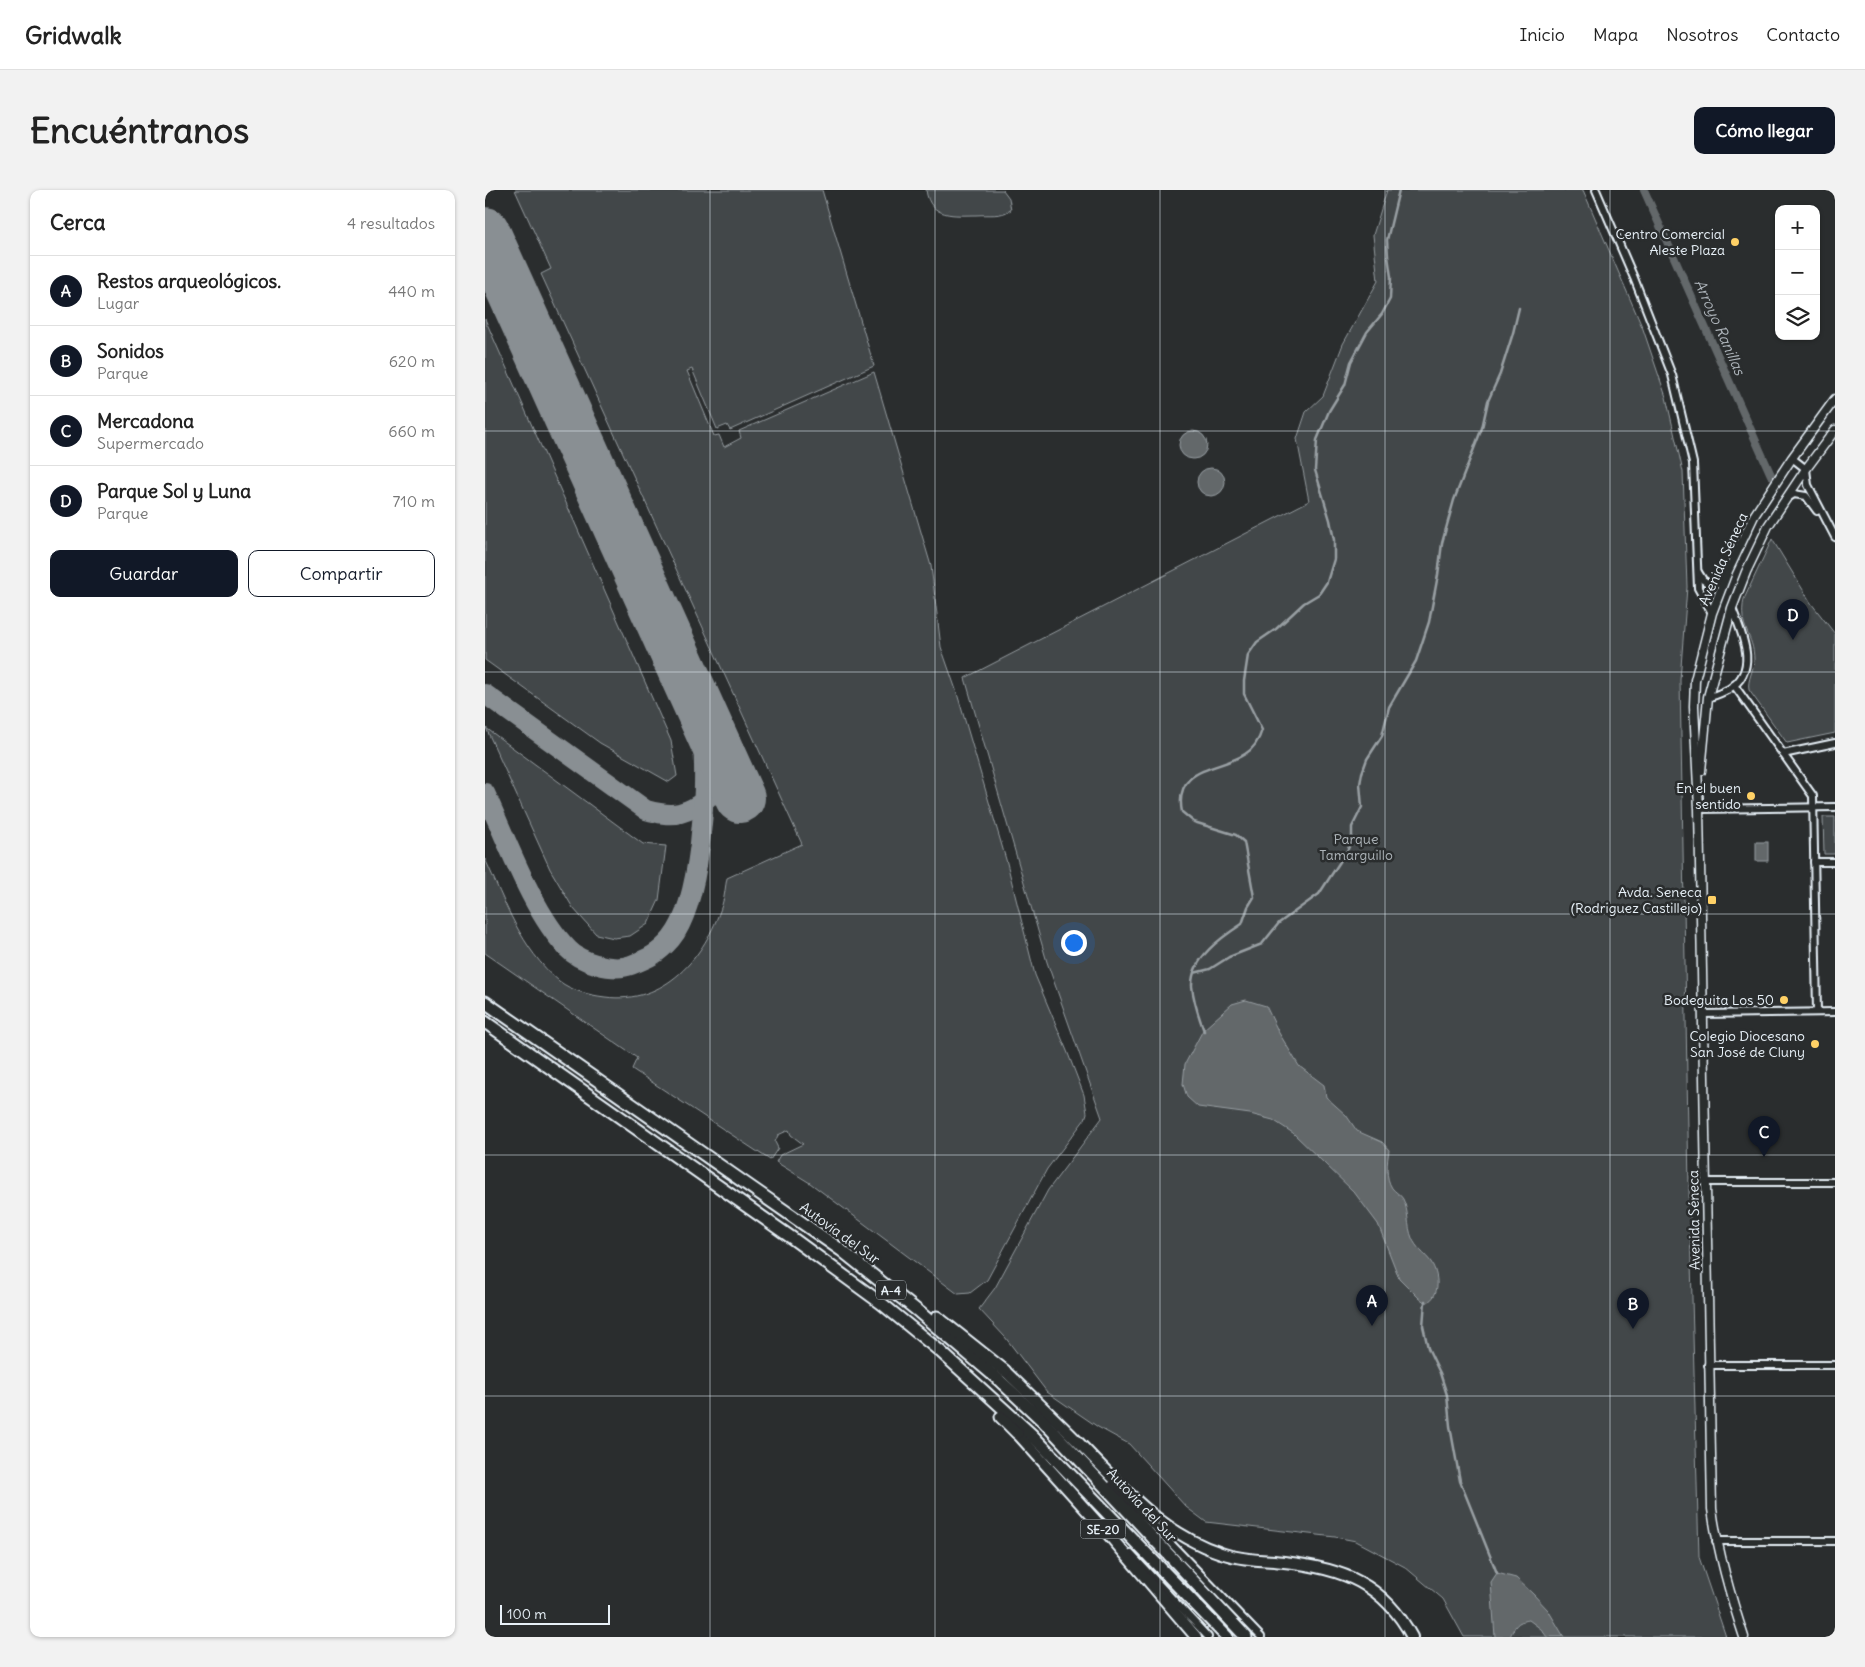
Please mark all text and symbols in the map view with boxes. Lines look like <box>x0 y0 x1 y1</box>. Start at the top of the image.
text: Gridwalk <box>25 20 122 50</box>
text: Inicio <box>1519 23 1565 46</box>
text: Mapa <box>1593 23 1638 46</box>
text: Nosotros <box>1666 23 1738 46</box>
text: Contacto <box>1766 23 1840 46</box>
button: Cómo llegar <box>1694 107 1835 154</box>
text: Encuéntranos <box>30 108 249 152</box>
map controls <box>1775 205 1820 340</box>
button: + <box>1775 205 1820 250</box>
text: Cerca <box>50 209 105 236</box>
text: 4 resultados <box>347 213 435 233</box>
place label: Centro Comercial Aleste Plaza <box>1615 225 1725 259</box>
marker: Centro Comercial Aleste Plaza <box>1729 236 1741 248</box>
button: − <box>1775 250 1820 295</box>
text: Restos arqueológicos. <box>97 269 281 293</box>
water label: Arroyo Ranillas <box>1690 276 1750 379</box>
text: A <box>61 281 71 301</box>
text: 440 m <box>388 281 435 301</box>
text: Lugar <box>97 293 139 313</box>
button: layers <box>1775 295 1820 340</box>
text: Sonidos <box>97 339 164 363</box>
text: B <box>61 351 71 371</box>
text: 620 m <box>389 351 435 371</box>
text: Parque <box>97 363 148 383</box>
text: Mercadona <box>97 409 194 433</box>
text: C <box>61 421 71 441</box>
text: 660 m <box>388 421 435 441</box>
text: Supermercado <box>97 433 204 453</box>
text: Parque Sol y Luna <box>97 479 251 503</box>
text: D <box>60 491 72 511</box>
text: 710 m <box>392 491 435 511</box>
text: Parque <box>97 503 148 523</box>
street label: Avenida Séneca <box>1694 510 1752 608</box>
button: Guardar <box>50 550 238 597</box>
button: Compartir <box>248 550 435 597</box>
pin: D <box>1777 599 1809 640</box>
place label: En el buen sentido <box>1676 779 1741 813</box>
marker: En el buen sentido <box>1745 790 1757 802</box>
park label: Parque Tamarguillo <box>1319 830 1393 864</box>
place label: Avda. Seneca (Rodriguez Castillejo) <box>1571 883 1702 917</box>
marker: Avda. Seneca (Rodriguez Castillejo) <box>1706 894 1718 906</box>
your location <box>1061 930 1087 956</box>
place label: Bodeguita Los 50 <box>1664 991 1774 1009</box>
marker: Bodeguita Los 50 <box>1778 994 1790 1006</box>
place label: Colegio Diocesano San José de Cluny <box>1690 1027 1805 1061</box>
marker: Colegio Diocesano San José de Cluny <box>1809 1038 1821 1050</box>
pin: C <box>1748 1116 1780 1157</box>
street label: Avenida Séneca <box>1684 1170 1704 1270</box>
street label: Autovía del Sur <box>796 1198 884 1268</box>
road number: A-4 <box>876 1280 906 1300</box>
pin: A <box>1356 1285 1388 1326</box>
pin: B <box>1617 1288 1649 1329</box>
street label: Autovía del Sur <box>1103 1464 1181 1546</box>
road number: SE-20 <box>1081 1520 1125 1538</box>
scale bar <box>500 1602 610 1625</box>
text: 100 m <box>507 1605 547 1623</box>

